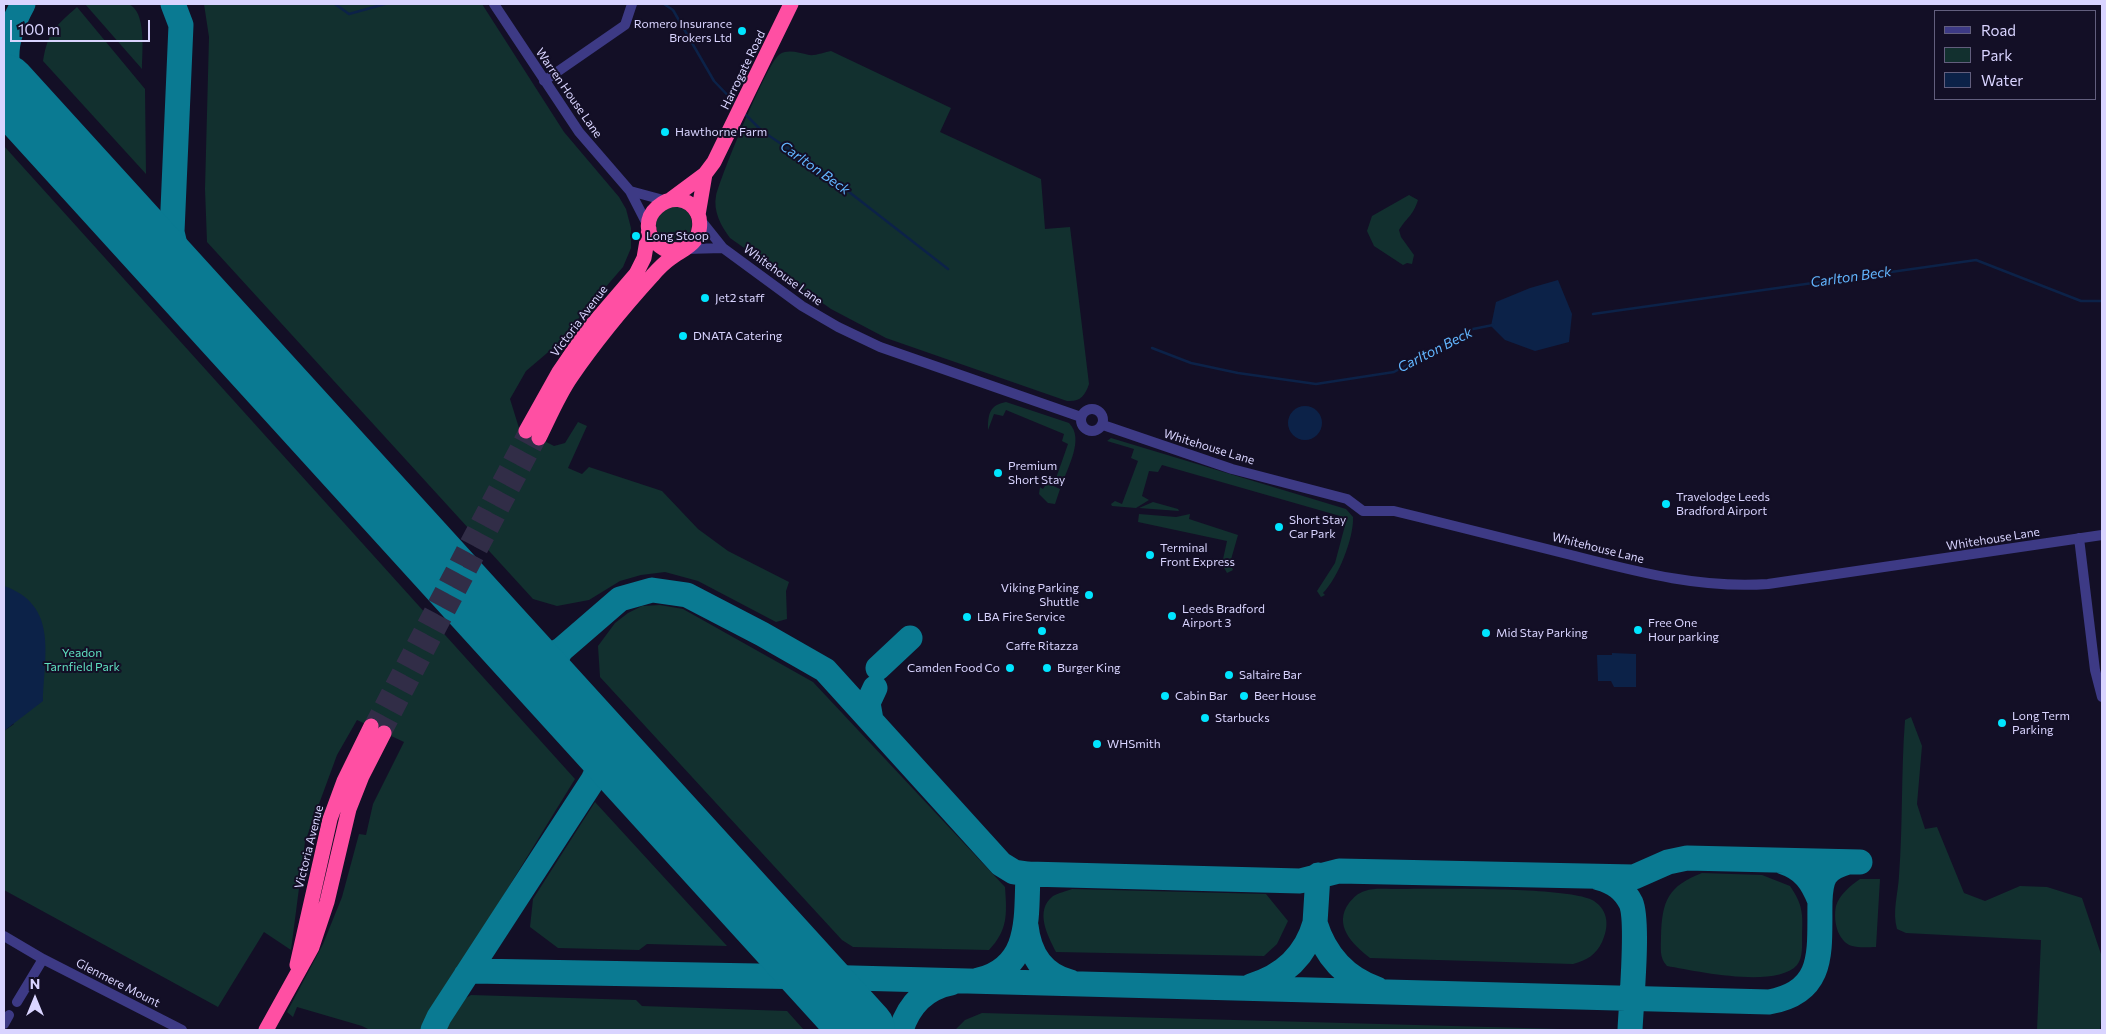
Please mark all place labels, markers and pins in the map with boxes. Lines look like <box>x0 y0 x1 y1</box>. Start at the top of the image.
place label: Romero Insurance Brokers Ltd <box>634 17 732 45</box>
marker: Romero Insurance Brokers Ltd <box>736 25 748 37</box>
place label: Hawthorne Farm <box>675 125 767 139</box>
marker: Hawthorne Farm <box>659 126 671 138</box>
place label: Long Stoop <box>646 229 709 243</box>
marker: Long Stoop <box>630 230 642 242</box>
place label: Jet2 staff <box>715 291 764 305</box>
marker: Jet2 staff <box>699 292 711 304</box>
place label: DNATA Catering <box>693 329 782 343</box>
marker: DNATA Catering <box>677 330 689 342</box>
place label: Premium Short Stay <box>1008 459 1065 487</box>
marker: Premium Short Stay <box>992 467 1004 479</box>
place label: Travelodge Leeds Bradford Airport <box>1676 490 1770 518</box>
marker: Travelodge Leeds Bradford Airport <box>1660 498 1672 510</box>
place label: Short Stay Car Park <box>1289 513 1346 541</box>
marker: Short Stay Car Park <box>1273 521 1285 533</box>
place label: Terminal Front Express <box>1160 541 1235 569</box>
marker: Terminal Front Express <box>1144 549 1156 561</box>
place label: Viking Parking Shuttle <box>1001 581 1079 609</box>
marker: Viking Parking Shuttle <box>1083 589 1095 601</box>
place label: Leeds Bradford Airport 3 <box>1182 602 1265 630</box>
place label: LBA Fire Service <box>977 610 1065 624</box>
marker: Leeds Bradford Airport 3 <box>1166 610 1178 622</box>
marker: LBA Fire Service <box>961 611 973 623</box>
place label: Free One Hour parking <box>1648 616 1719 644</box>
marker: Free One Hour parking <box>1632 624 1644 636</box>
marker: Caffe Ritazza <box>1036 625 1048 637</box>
place label: Mid Stay Parking <box>1496 626 1588 640</box>
marker: Mid Stay Parking <box>1480 627 1492 639</box>
place label: Caffe Ritazza <box>1006 639 1078 653</box>
place label: Camden Food Co <box>907 661 1000 675</box>
place label: Burger King <box>1057 661 1121 675</box>
marker: Camden Food Co <box>1004 662 1016 674</box>
marker: Burger King <box>1041 662 1053 674</box>
place label: Saltaire Bar <box>1239 668 1302 682</box>
marker: Saltaire Bar <box>1223 669 1235 681</box>
place label: Cabin Bar <box>1175 689 1228 703</box>
place label: Beer House <box>1254 689 1316 703</box>
marker: Cabin Bar <box>1159 690 1171 702</box>
marker: Beer House <box>1238 690 1250 702</box>
place label: Long Term Parking <box>2012 709 2070 737</box>
place label: Starbucks <box>1215 711 1270 725</box>
marker: Starbucks <box>1199 712 1211 724</box>
marker: Long Term Parking <box>1996 717 2008 729</box>
place label: WHSmith <box>1107 737 1161 751</box>
marker: WHSmith <box>1091 738 1103 750</box>

